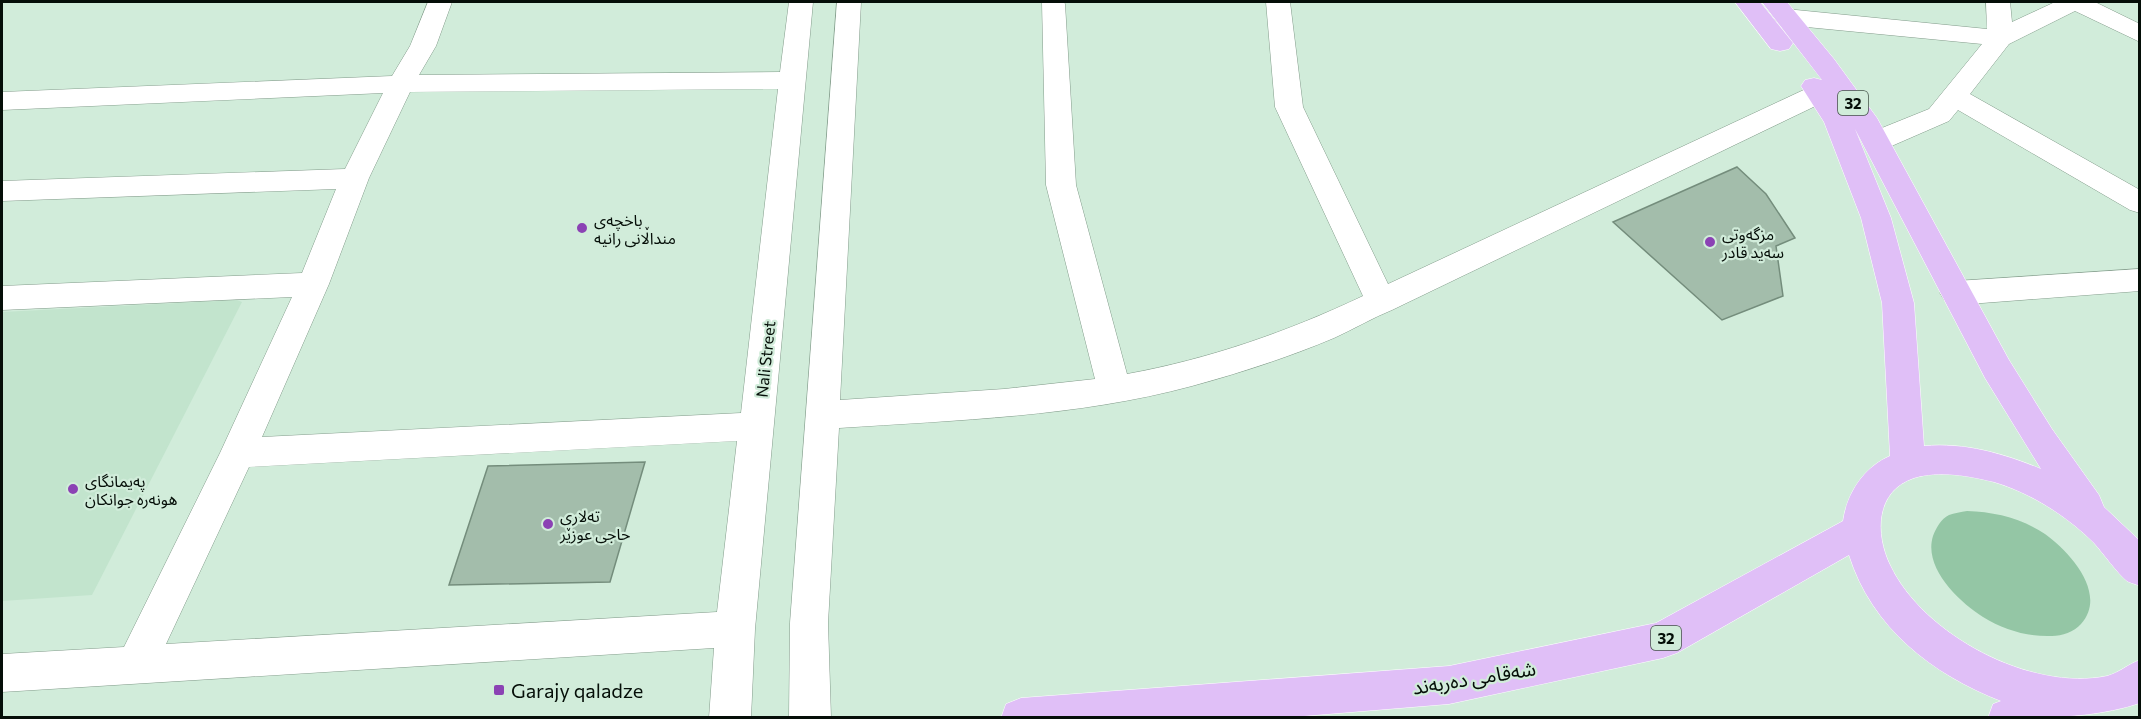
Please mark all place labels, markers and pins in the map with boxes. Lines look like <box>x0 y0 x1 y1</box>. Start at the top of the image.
place label: باخچەی منداڵانی رانیە <box>594 210 676 248</box>
marker: باخچەی منداڵانی رانیە <box>575 221 589 235</box>
place label: مزگەوتی سەید قادر <box>1721 224 1784 262</box>
marker: مزگەوتی سەید قادر <box>1703 235 1717 249</box>
place label: پەیمانگای هونەرە جوانکان <box>85 471 177 509</box>
marker: پەیمانگای هونەرە جوانکان <box>66 482 80 496</box>
place label: تەلاری حاجی عوزێر <box>559 506 630 544</box>
marker: تەلاری حاجی عوزێر <box>541 517 555 531</box>
place label: Garajy qaladze <box>511 678 643 702</box>
marker: Garajy qaladze <box>492 683 506 697</box>

